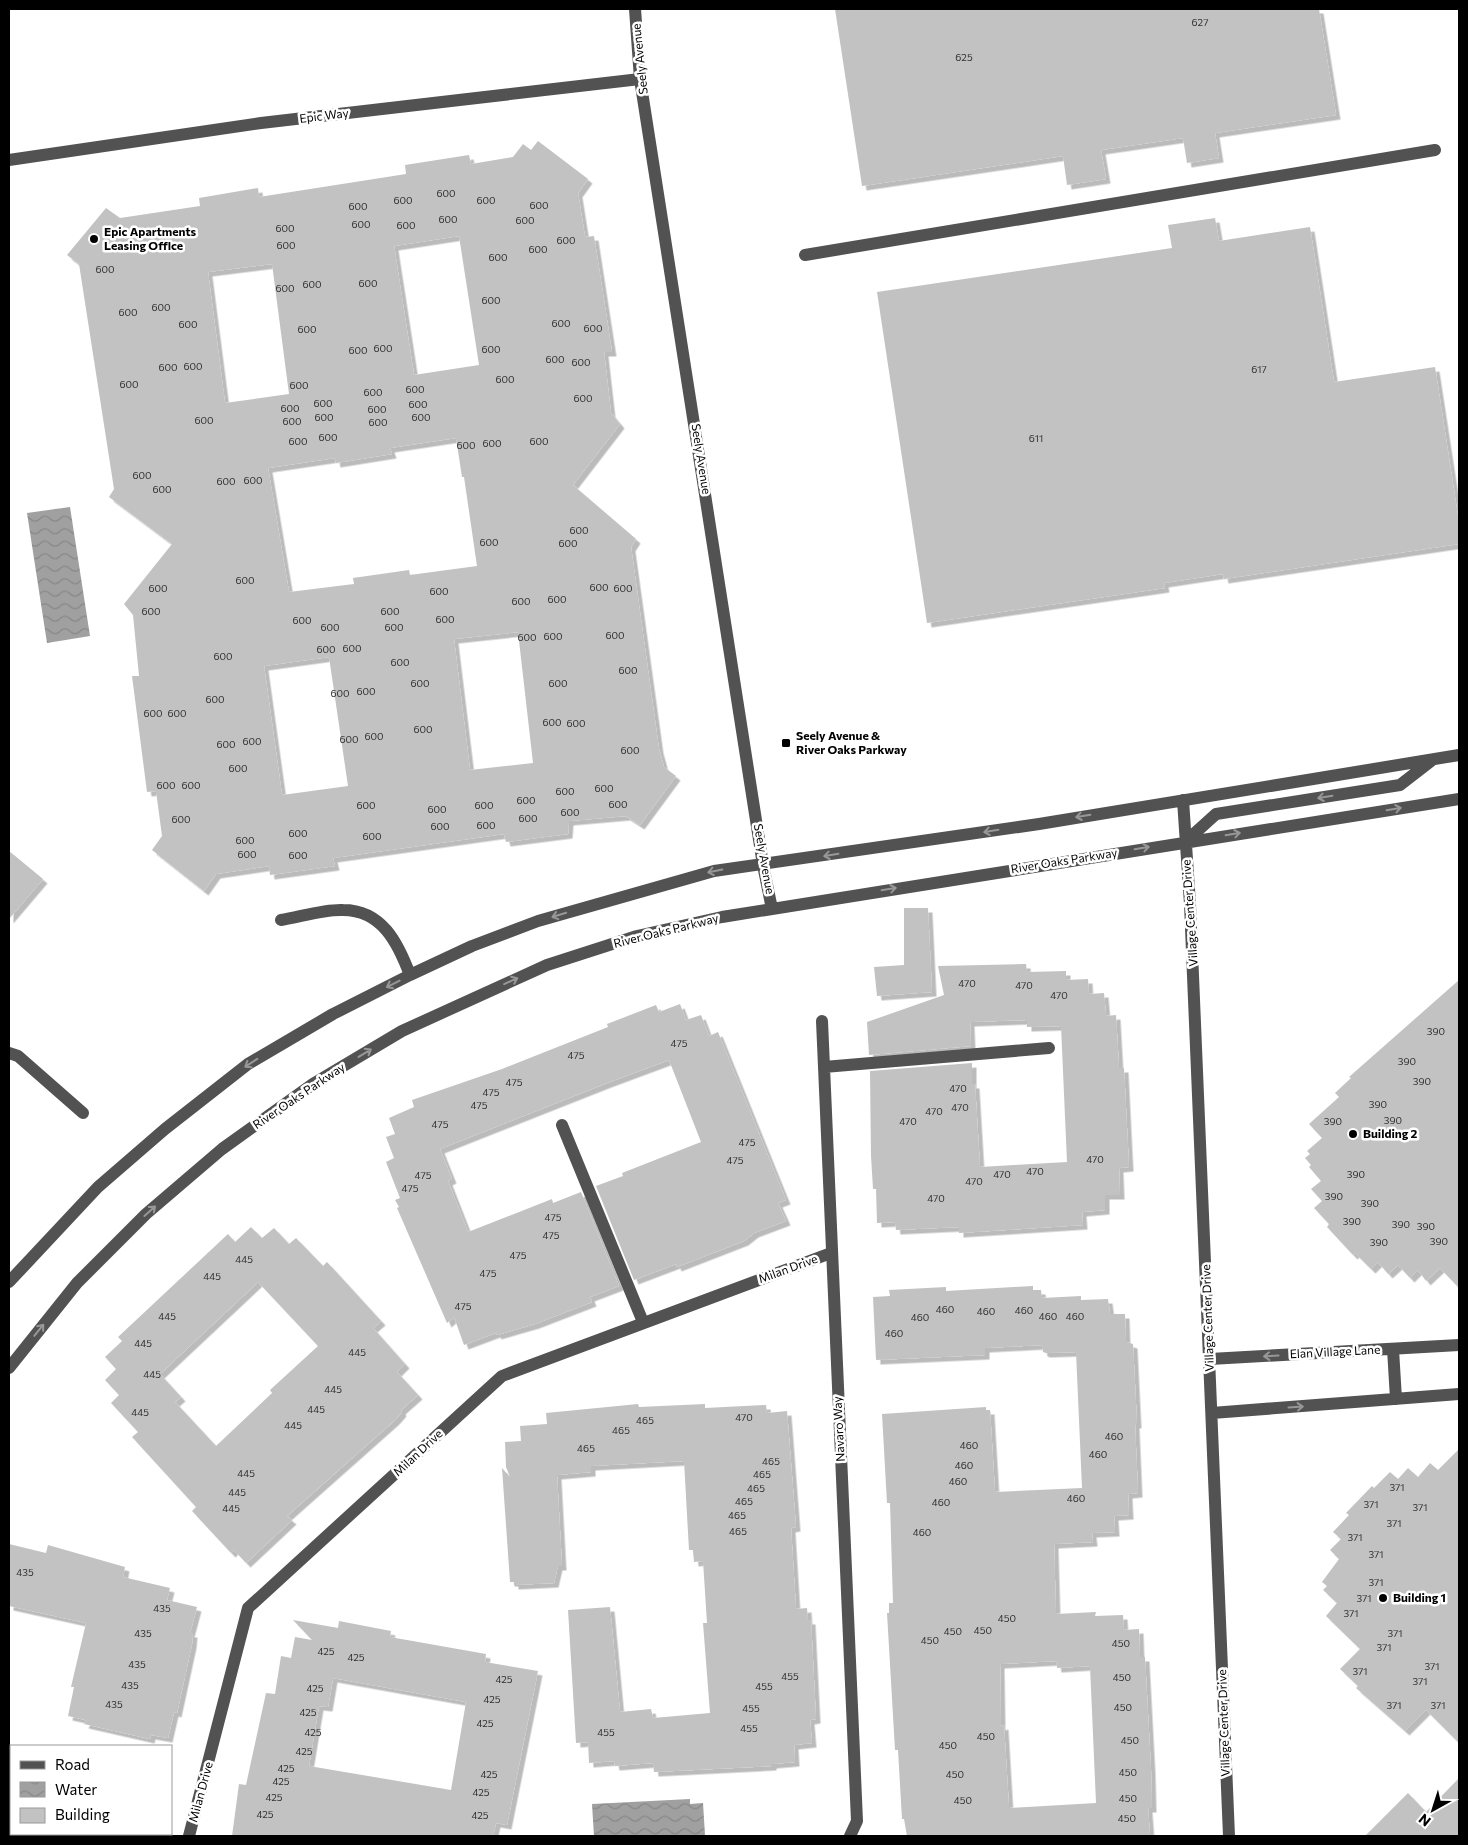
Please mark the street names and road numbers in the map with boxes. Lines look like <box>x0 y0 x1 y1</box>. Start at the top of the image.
street label: Seely Avenue <box>628 23 650 95</box>
street label: Epic Way <box>298 105 349 125</box>
street label: Seely Avenue <box>689 423 714 495</box>
street label: Seely Avenue <box>752 823 778 895</box>
street label: River Oaks Parkway <box>1010 845 1118 875</box>
street label: Village Center Drive <box>1178 859 1200 967</box>
street label: River Oaks Parkway <box>612 910 720 950</box>
street label: River Oaks Parkway <box>250 1059 347 1131</box>
street label: Milan Drive <box>756 1251 819 1285</box>
street label: Village Center Drive <box>1198 1264 1216 1372</box>
street label: Elan Village Lane <box>1289 1342 1381 1360</box>
street label: Navaro Way <box>829 1396 847 1462</box>
street label: Milan Drive <box>390 1426 445 1479</box>
street label: Village Center Drive <box>1214 1669 1232 1777</box>
street label: Milan Drive <box>185 1760 215 1824</box>

